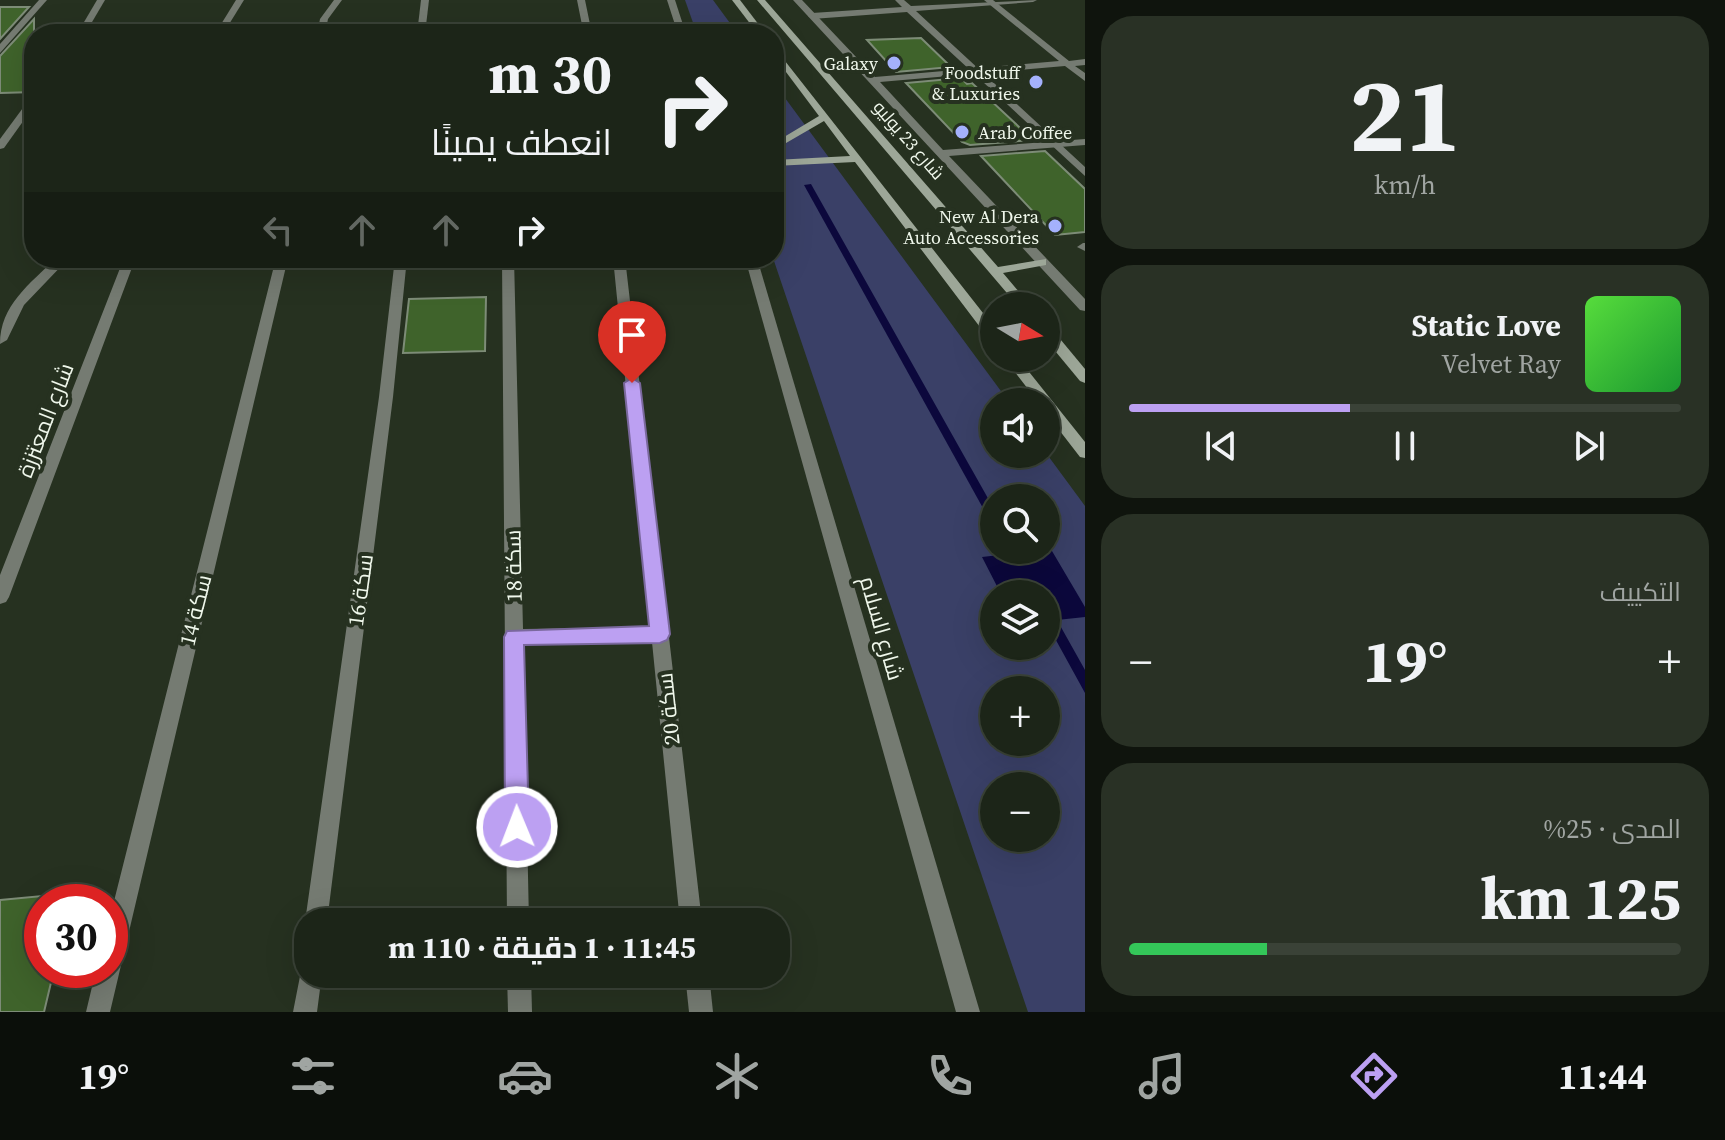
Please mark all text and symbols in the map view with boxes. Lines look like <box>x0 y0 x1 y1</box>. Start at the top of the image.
text: 30 m <box>489 35 612 112</box>
text: 21 <box>1349 43 1461 186</box>
place label: Galaxy <box>824 51 879 76</box>
marker: Galaxy <box>885 54 903 72</box>
icon: right <box>640 56 744 160</box>
place label: Foodstuff & Luxuries <box>932 60 1022 106</box>
marker: Foodstuff & Luxuries <box>1027 73 1045 91</box>
street label: شارع 23 يوليو <box>868 95 950 185</box>
text: انعطف يمينًا <box>431 118 612 167</box>
place label: Arab Coffee <box>978 120 1072 145</box>
marker: Arab Coffee <box>953 123 971 141</box>
text: km/h <box>1374 167 1436 203</box>
place label: New Al Dera Auto Accessories <box>903 204 1040 250</box>
icon: left <box>256 208 300 252</box>
icon: ahead <box>340 208 384 252</box>
icon: ahead <box>424 208 468 252</box>
icon: right <box>508 208 552 252</box>
marker: New Al Dera Auto Accessories <box>1046 217 1064 235</box>
north arrow <box>980 292 1060 372</box>
map controls <box>980 292 1060 852</box>
pin <box>598 301 666 383</box>
text: Static Love <box>1412 305 1561 346</box>
icon: arrive <box>610 313 654 357</box>
text: Velvet Ray <box>1441 346 1561 382</box>
street label: شارع المعتززة <box>9 358 81 482</box>
button: sound <box>980 388 1060 468</box>
icon: previous <box>1199 424 1243 468</box>
icon: pause <box>1383 424 1427 468</box>
icon: next <box>1567 424 1611 468</box>
button: search <box>980 484 1060 564</box>
street label: سكة 18 <box>497 529 529 603</box>
street label: سكة 16 <box>340 552 380 628</box>
street label: سكة 14 <box>172 571 218 649</box>
street label: شارع السلام <box>852 572 911 684</box>
text: التكييف <box>1599 574 1681 610</box>
button: layers <box>980 580 1060 660</box>
text: 19° <box>1363 620 1447 702</box>
text: − <box>1129 631 1152 692</box>
text: + <box>1658 631 1681 692</box>
street label: سكة 20 <box>649 671 687 747</box>
button: + <box>980 676 1060 756</box>
button: − <box>980 772 1060 852</box>
position arrow <box>475 785 559 869</box>
text: المدى · 25% <box>1543 811 1681 847</box>
text: 125 km <box>1480 857 1681 939</box>
speed limit sign: 30 <box>24 884 128 988</box>
text: 11:45 · 1 دقيقة · 110 m <box>388 927 696 968</box>
icon: filters <box>285 1048 341 1104</box>
icon: car <box>497 1048 553 1104</box>
icon: climate <box>709 1048 765 1104</box>
icon: phone <box>922 1048 978 1104</box>
icon: music <box>1134 1048 1190 1104</box>
icon: directions <box>1346 1048 1402 1104</box>
text: 19° <box>78 1052 129 1101</box>
text: 11:44 <box>1558 1052 1647 1101</box>

